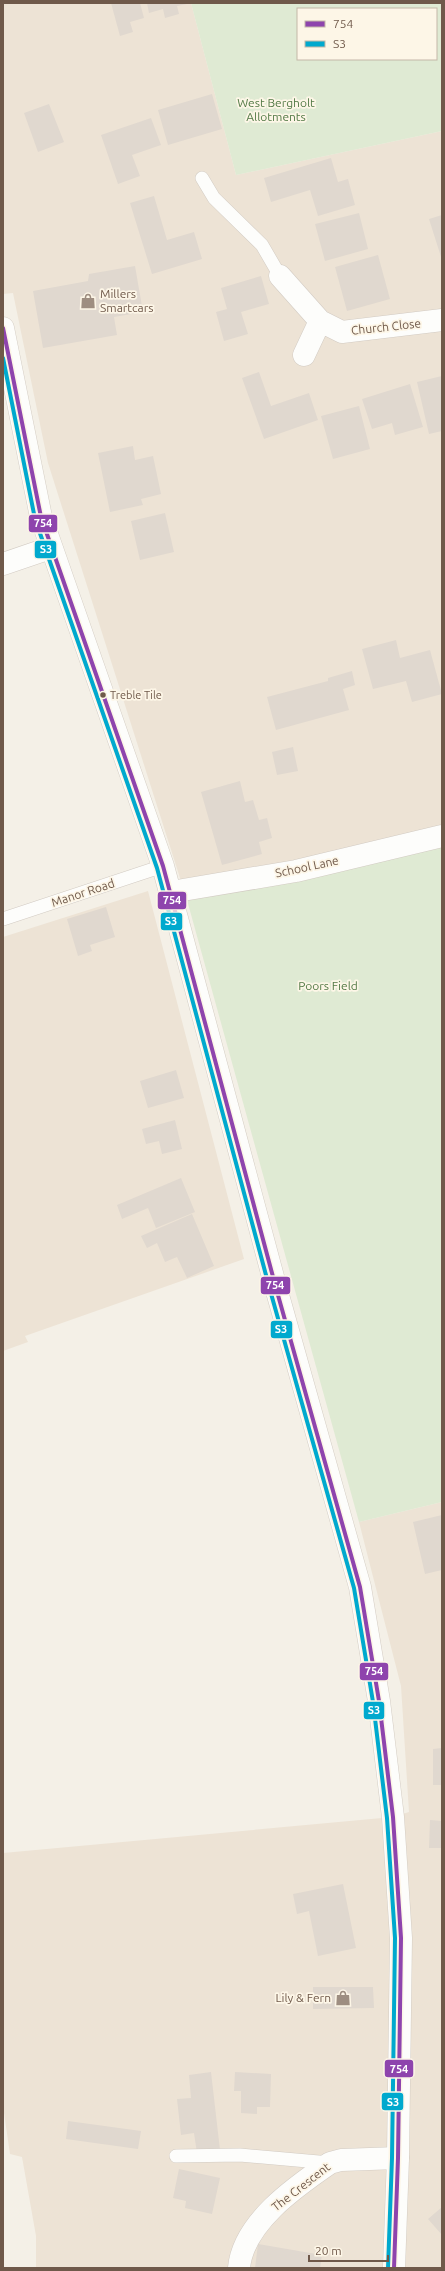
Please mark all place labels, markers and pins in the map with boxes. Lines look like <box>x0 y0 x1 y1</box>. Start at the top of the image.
place label: Millers Smartcars <box>100 287 154 314</box>
shop icon: Millers Smartcars <box>79 292 97 310</box>
place label: Treble Tile <box>110 689 162 701</box>
marker: Treble Tile <box>98 690 108 700</box>
shop icon: Lily & Fern <box>334 1989 352 2007</box>
place label: Lily & Fern <box>275 1991 331 2004</box>

